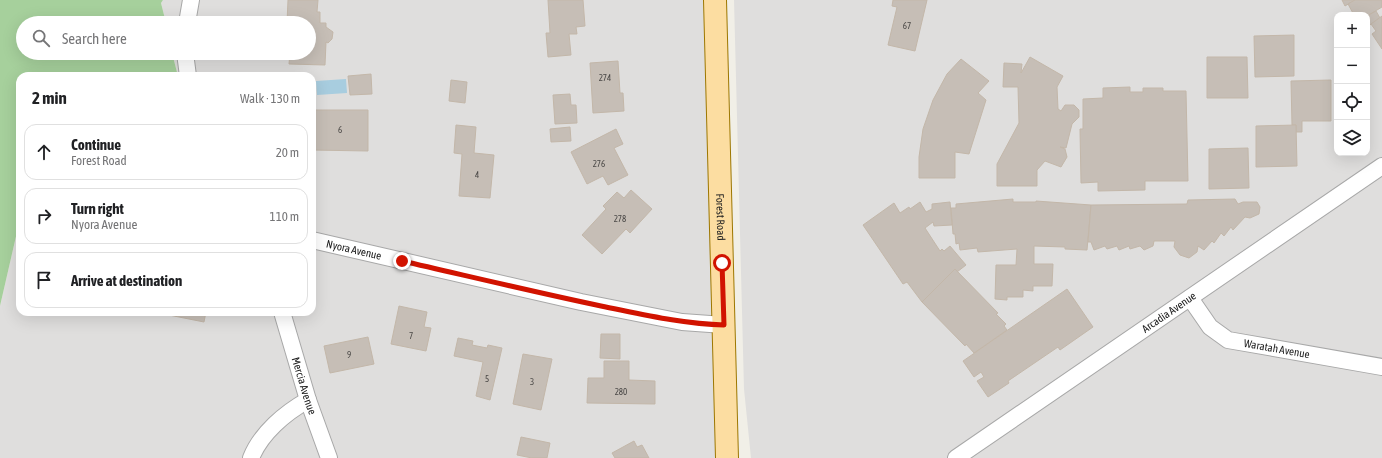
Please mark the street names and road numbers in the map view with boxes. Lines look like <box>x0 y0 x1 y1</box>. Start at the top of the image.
street label: Forest Road <box>714 193 727 241</box>
street label: Nyora Avenue <box>325 237 383 262</box>
street label: Arcadia Avenue <box>1140 289 1198 335</box>
street label: Waratah Avenue <box>1243 337 1311 360</box>
street label: Mercia Avenue <box>290 356 319 416</box>

